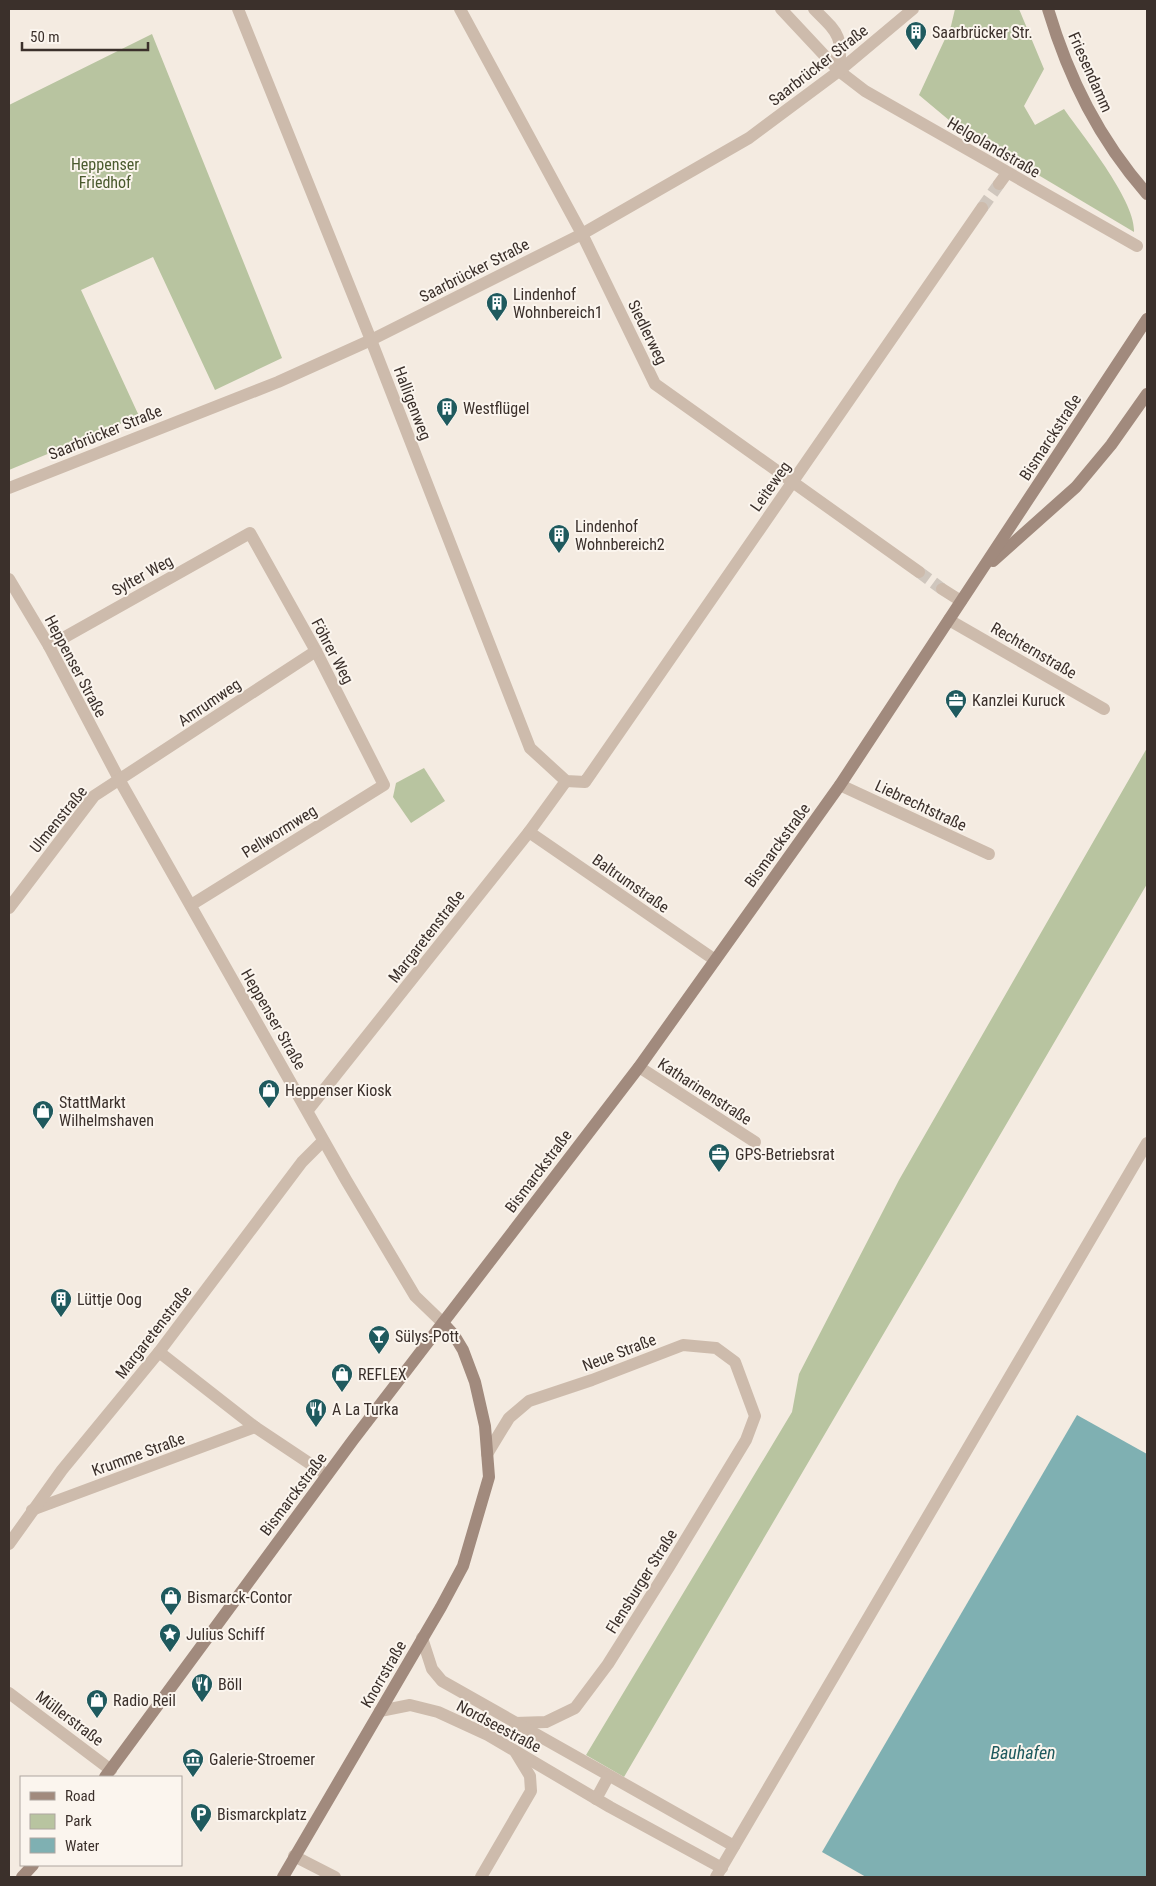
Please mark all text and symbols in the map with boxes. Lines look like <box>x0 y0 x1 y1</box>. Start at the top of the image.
scale bar <box>22 20 149 52</box>
building icon: Saarbrücker Str. <box>904 20 928 51</box>
street label: Saarbrücker Straße <box>765 21 872 110</box>
place label: Saarbrücker Str. <box>932 23 1033 42</box>
text: 50 m <box>30 28 60 46</box>
street label: Friesendamm <box>1064 29 1117 115</box>
street label: Helgolandstraße <box>944 113 1044 182</box>
park label: Heppenser Friedhof <box>71 155 139 192</box>
street label: Saarbrücker Straße <box>416 235 532 306</box>
place label: Lindenhof Wohnbereich1 <box>513 285 603 322</box>
building icon: Lindenhof Wohnbereich1 <box>485 291 509 322</box>
street label: Siedlerweg <box>624 297 671 368</box>
street label: Halligenweg <box>390 364 435 443</box>
street label: Bismarckstraße <box>1016 391 1085 484</box>
building icon: Westflügel <box>435 396 459 427</box>
place label: Westflügel <box>463 399 529 418</box>
street label: Saarbrücker Straße <box>46 401 165 464</box>
street label: Leiteweg <box>746 458 794 515</box>
place label: Lindenhof Wohnbereich2 <box>575 517 665 554</box>
building icon: Lindenhof Wohnbereich2 <box>547 523 571 554</box>
street label: Sylter Weg <box>108 551 176 600</box>
street label: Heppenser Straße <box>41 612 110 721</box>
street label: Föhrer Weg <box>307 615 358 687</box>
street label: Rechternstraße <box>987 618 1080 683</box>
street label: Amrumweg <box>174 674 244 730</box>
office icon: Kanzlei Kuruck <box>944 688 968 719</box>
place label: Kanzlei Kuruck <box>972 691 1066 710</box>
street label: Liebrechtstraße <box>872 776 970 835</box>
street label: Ulmenstraße <box>26 782 91 856</box>
street label: Bismarckstraße <box>741 800 814 891</box>
street label: Pellwormweg <box>238 801 320 862</box>
street label: Baltrumstraße <box>589 850 673 917</box>
street label: Margaretenstraße <box>384 886 468 986</box>
street label: Heppenser Straße <box>237 966 310 1073</box>
street label: Katharinenstraße <box>654 1054 755 1129</box>
shop icon: Heppenser Kiosk <box>257 1078 281 1109</box>
place label: Heppenser Kiosk <box>285 1081 393 1100</box>
place label: StattMarkt Wilhelmshaven <box>59 1093 154 1130</box>
shop icon: StattMarkt Wilhelmshaven <box>31 1099 55 1130</box>
street label: Bismarckstraße <box>501 1126 576 1216</box>
office icon: GPS-Betriebsrat <box>707 1142 731 1173</box>
place label: GPS-Betriebsrat <box>735 1145 835 1164</box>
street label: Margaretenstraße <box>111 1282 195 1382</box>
building icon: Lüttje Oog <box>49 1287 73 1318</box>
place label: Lüttje Oog <box>77 1290 142 1309</box>
bar icon: Sülys-Pott <box>367 1324 391 1355</box>
place label: Sülys-Pott <box>395 1327 459 1346</box>
street label: Neue Straße <box>580 1330 659 1375</box>
shop icon: REFLEX <box>330 1362 354 1393</box>
place label: REFLEX <box>358 1365 407 1384</box>
restaurant icon: A La Turka <box>304 1397 328 1428</box>
place label: A La Turka <box>332 1400 399 1419</box>
street label: Krumme Straße <box>89 1429 187 1480</box>
street label: Bismarckstraße <box>256 1449 331 1539</box>
street label: Flensburger Straße <box>602 1526 681 1637</box>
shop icon: Bismarck-Contor <box>159 1585 183 1616</box>
place label: Bismarck-Contor <box>187 1588 292 1607</box>
place icon: Julius Schiff <box>158 1622 182 1653</box>
place label: Julius Schiff <box>186 1625 265 1644</box>
street label: Knorrstraße <box>357 1637 410 1711</box>
restaurant icon: Böll <box>190 1672 214 1703</box>
place label: Böll <box>218 1675 242 1694</box>
street label: Müllerstraße <box>32 1687 107 1750</box>
shop icon: Radio Reil <box>85 1688 109 1719</box>
place label: Radio Reil <box>113 1691 176 1710</box>
street label: Nordseestraße <box>453 1696 544 1757</box>
water label: Bauhafen <box>990 1742 1056 1763</box>
museum icon: Galerie-Stroemer <box>181 1747 205 1778</box>
place label: Galerie-Stroemer <box>209 1750 315 1769</box>
legend <box>20 1776 182 1866</box>
text: Road <box>65 1787 95 1805</box>
parking icon: Bismarckplatz <box>189 1802 213 1833</box>
place label: Bismarckplatz <box>217 1805 307 1824</box>
text: Park <box>65 1812 92 1830</box>
text: Water <box>65 1837 100 1855</box>

